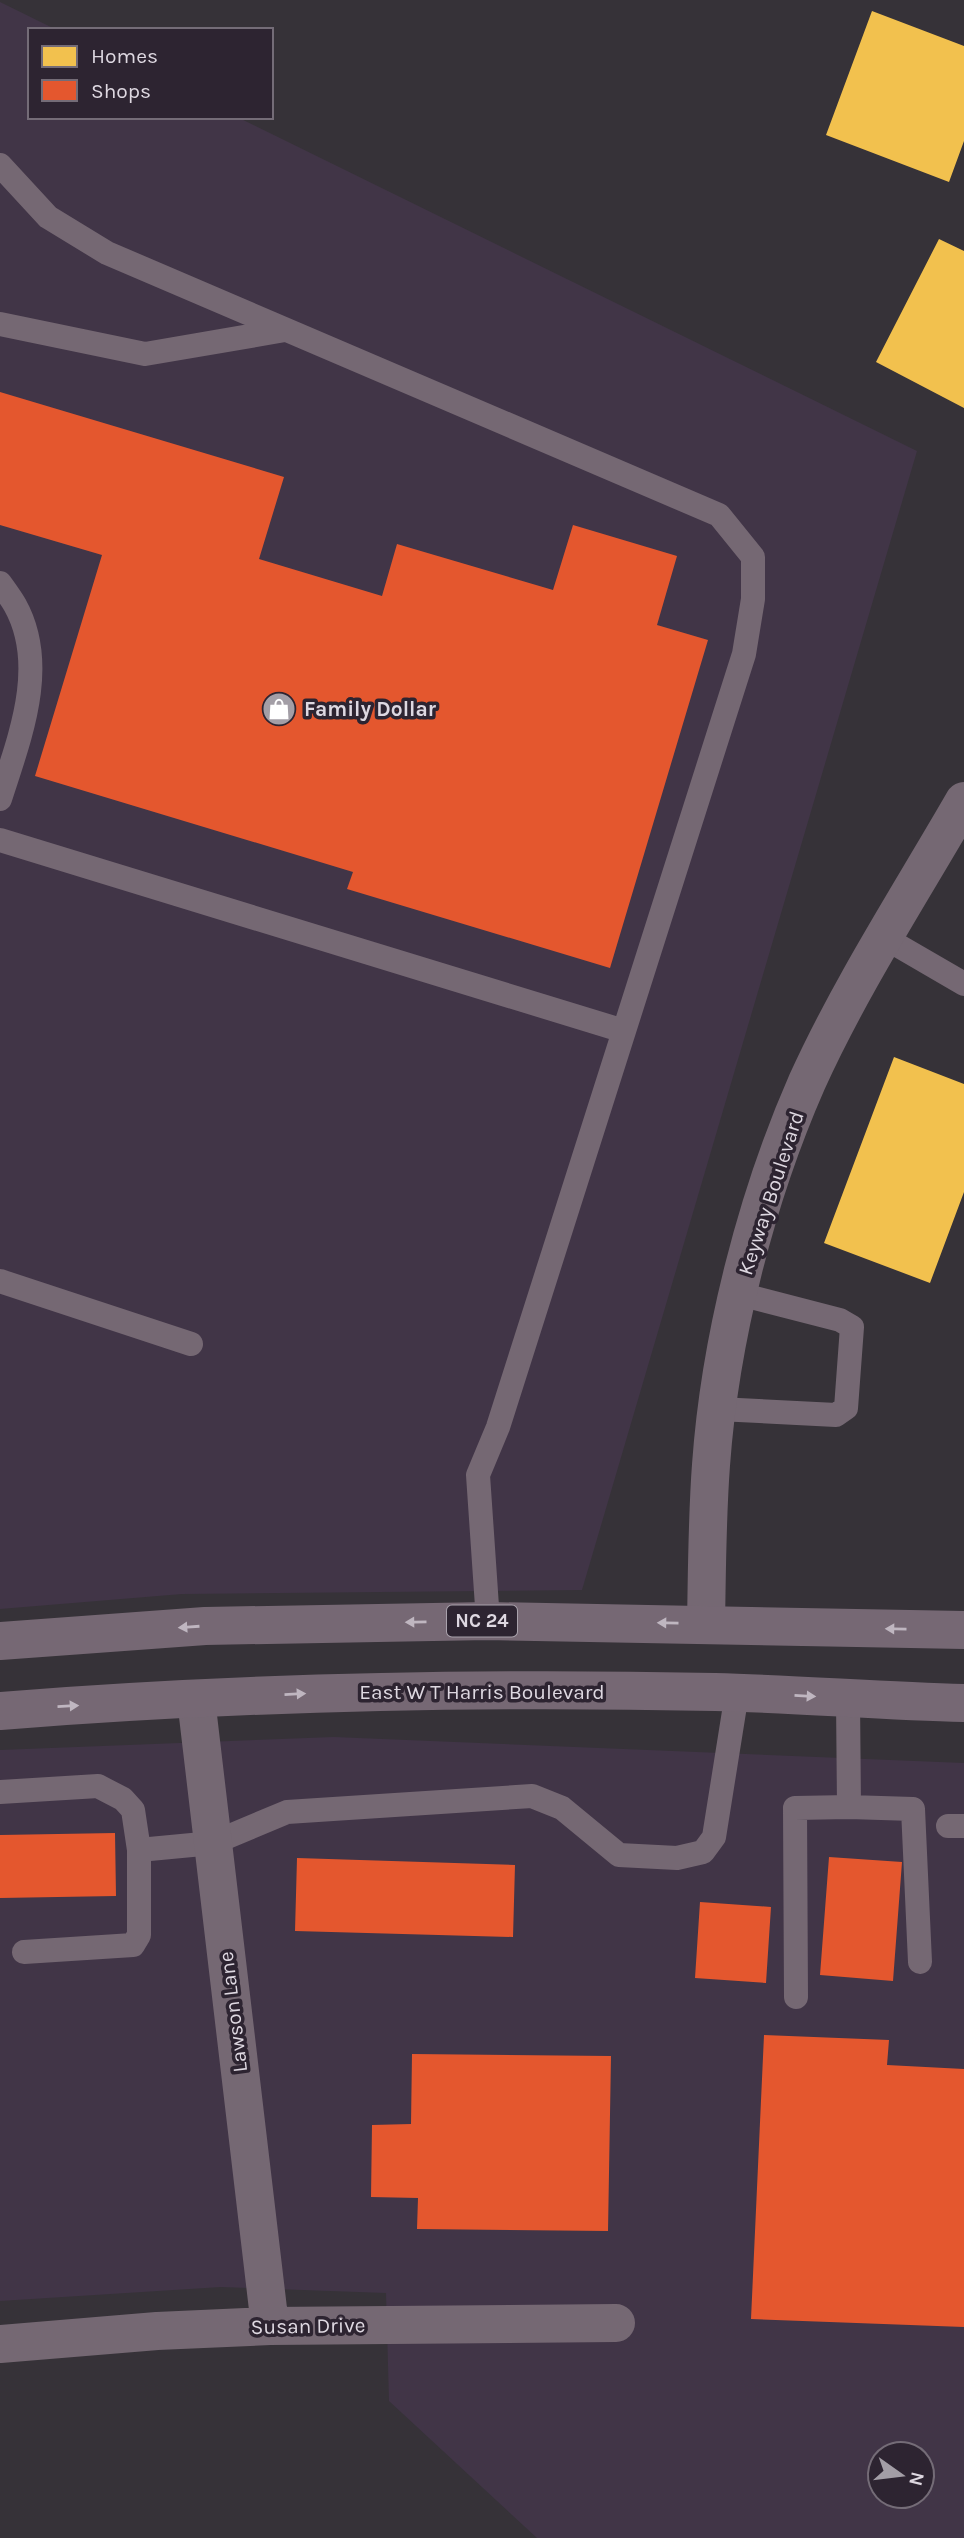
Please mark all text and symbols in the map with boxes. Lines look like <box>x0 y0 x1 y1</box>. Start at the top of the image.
legend <box>28 28 273 119</box>
text: Homes <box>91 44 158 68</box>
text: Shops <box>91 79 151 103</box>
shop icon: Family Dollar <box>260 690 298 728</box>
place label: Family Dollar <box>304 697 437 721</box>
street label: Keyway Boulevard <box>733 1108 809 1278</box>
road number: NC 24 <box>447 1606 517 1637</box>
one-way arrow <box>405 1616 427 1628</box>
one-way arrow <box>657 1617 679 1629</box>
one-way arrow <box>178 1622 200 1633</box>
one-way arrow <box>885 1623 907 1634</box>
street label: East W T Harris Boulevard <box>359 1680 605 1704</box>
one-way arrow <box>284 1688 306 1699</box>
one-way arrow <box>795 1691 817 1702</box>
one-way arrow <box>57 1700 79 1711</box>
street label: Lawson Lane <box>214 1950 252 2074</box>
street label: Susan Drive <box>250 2313 366 2339</box>
north arrow <box>866 2440 936 2510</box>
text: N <box>904 2470 929 2488</box>

